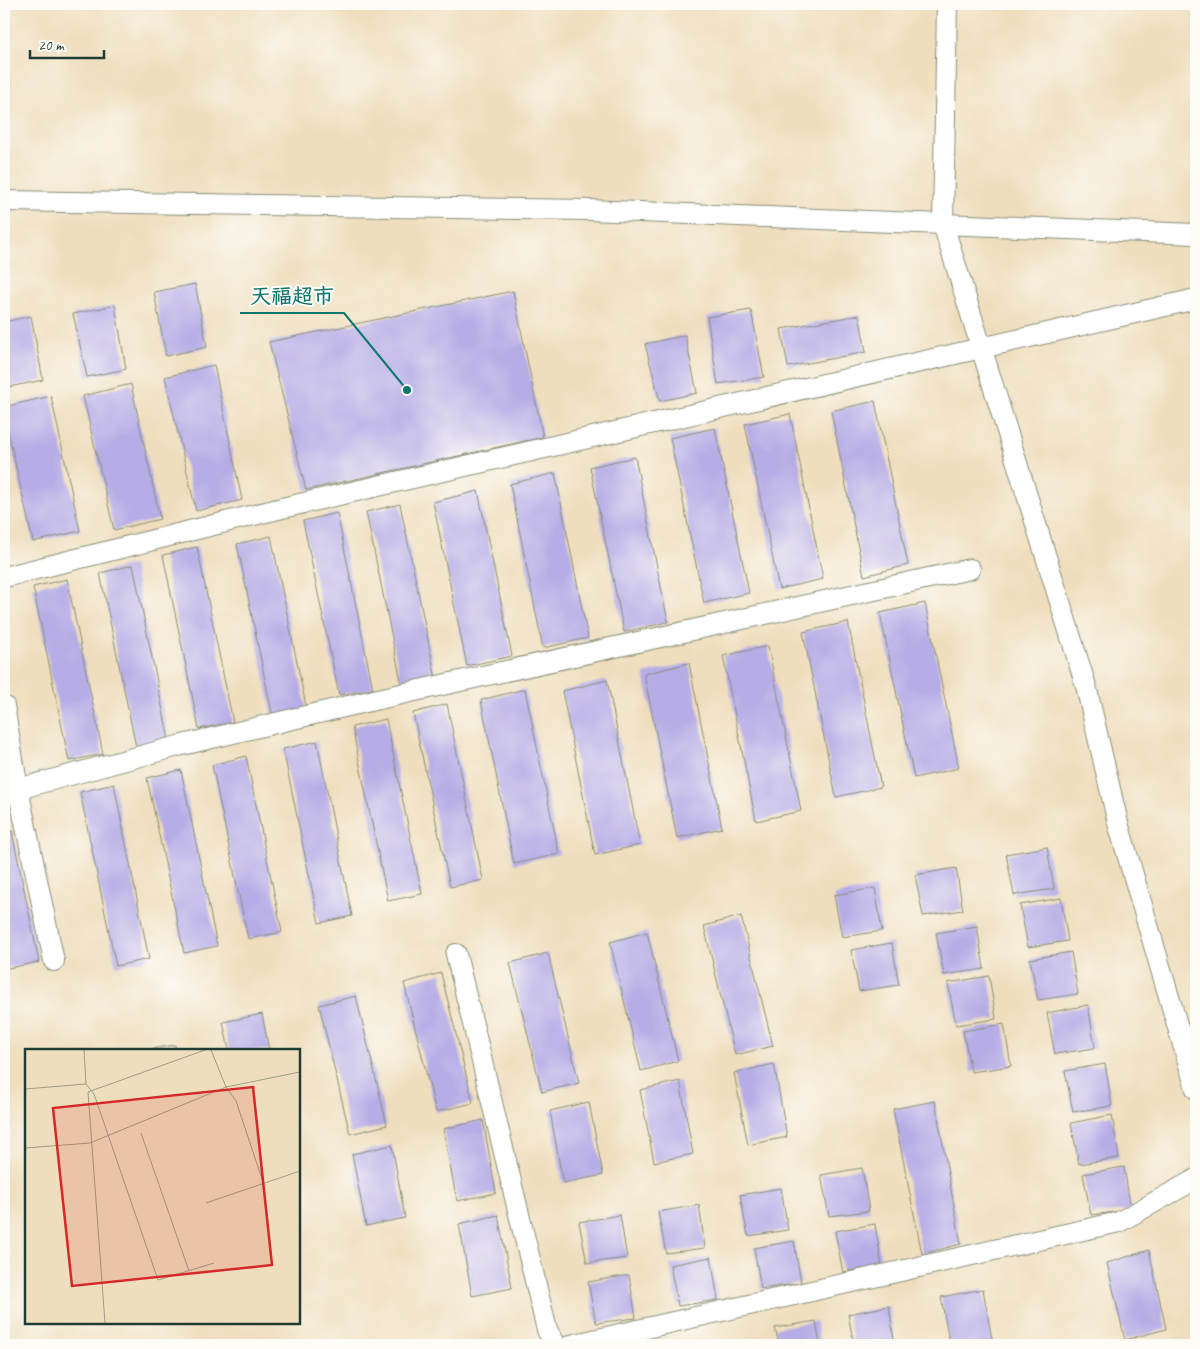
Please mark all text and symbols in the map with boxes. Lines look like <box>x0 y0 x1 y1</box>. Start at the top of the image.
scale bar <box>30 28 104 60</box>
text: 20 m <box>38 36 65 55</box>
callout: 天福超市 <box>240 277 344 313</box>
text: 天福超市 <box>250 283 334 309</box>
inset map <box>25 1049 300 1324</box>

